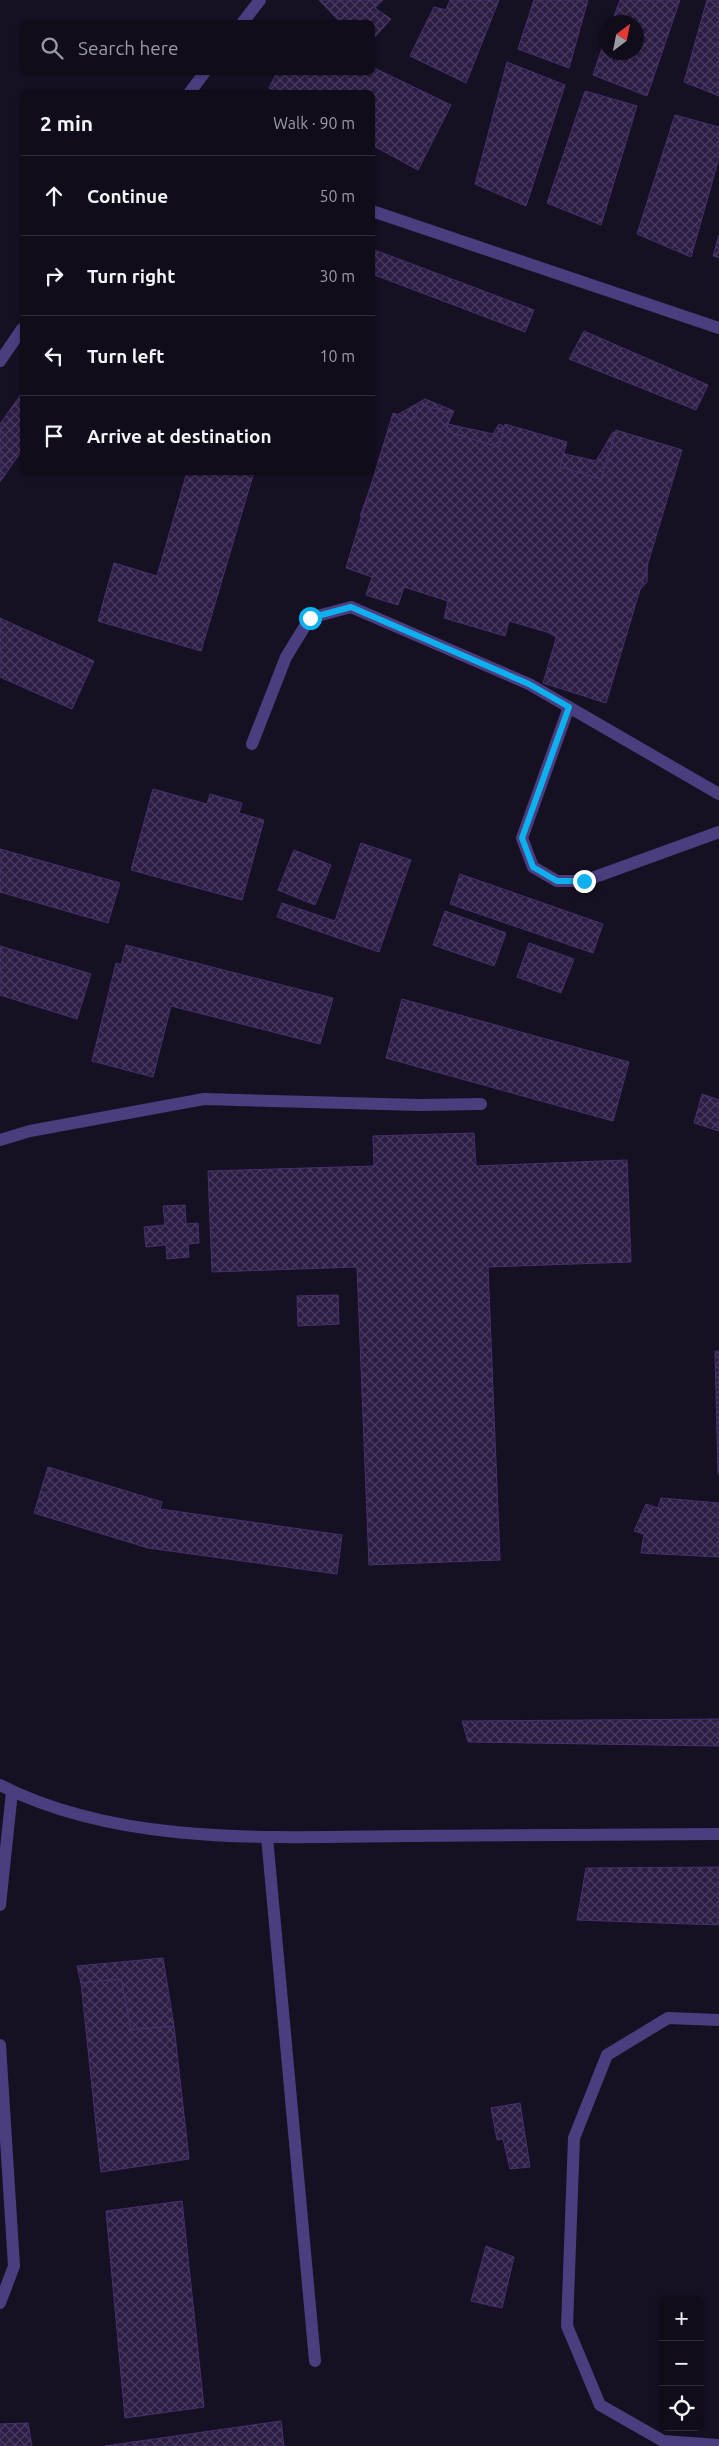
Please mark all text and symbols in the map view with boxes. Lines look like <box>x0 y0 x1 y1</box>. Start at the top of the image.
north arrow <box>599 15 644 60</box>
search box <box>20 20 375 75</box>
icon: search <box>38 34 66 62</box>
text: Search here <box>78 37 178 59</box>
text: 2 min <box>40 111 93 135</box>
text: Walk · 90 m <box>273 114 355 132</box>
icon: ahead <box>40 182 68 210</box>
text: Continue <box>87 185 168 207</box>
text: 50 m <box>319 187 355 205</box>
icon: right <box>40 262 68 290</box>
text: Turn right <box>87 265 175 287</box>
text: 30 m <box>319 267 355 285</box>
icon: left <box>40 342 68 370</box>
text: Turn left <box>87 345 165 367</box>
text: 10 m <box>319 347 355 365</box>
icon: arrive <box>40 422 68 450</box>
text: Arrive at destination <box>87 425 272 447</box>
route start <box>299 607 322 630</box>
route end <box>573 870 596 893</box>
map controls <box>659 2296 704 2431</box>
button: + <box>659 2296 704 2341</box>
button: − <box>659 2341 704 2386</box>
button: locate <box>659 2386 704 2431</box>

